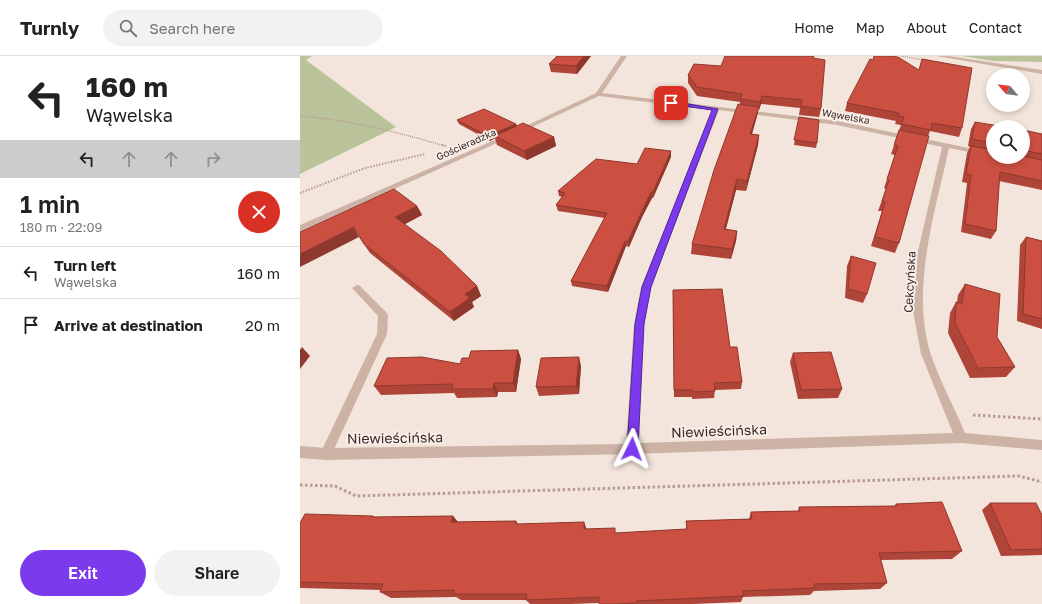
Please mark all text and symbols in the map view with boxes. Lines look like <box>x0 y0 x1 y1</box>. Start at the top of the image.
search box <box>103 10 383 46</box>
text: Turnly <box>20 16 79 39</box>
icon: search <box>117 17 139 39</box>
text: Search here <box>149 19 235 37</box>
text: Home <box>794 19 834 36</box>
text: Map <box>856 19 884 36</box>
text: About <box>906 19 947 36</box>
text: Contact <box>969 19 1022 36</box>
north arrow <box>986 68 1030 112</box>
map controls <box>986 68 1030 164</box>
text: 160 m <box>86 70 168 103</box>
icon: left <box>20 72 72 124</box>
pin <box>654 86 688 120</box>
icon: arrive <box>660 92 682 114</box>
text: Wąwelska <box>86 104 173 126</box>
street label: Wąwelska <box>821 106 871 126</box>
button: search <box>986 120 1030 164</box>
street label: Gościeradzka <box>434 125 498 163</box>
icon: left <box>76 148 98 170</box>
icon: ahead <box>118 148 140 170</box>
icon: ahead <box>160 148 182 170</box>
icon: right <box>202 148 224 170</box>
text: 1 min <box>20 189 80 218</box>
button: close <box>238 191 280 233</box>
text: 180 m · 22:09 <box>20 219 102 235</box>
street label: Cekcyńska <box>900 251 919 313</box>
text: Turn left <box>54 256 116 274</box>
icon: left <box>20 262 42 284</box>
text: 160 m <box>237 264 280 282</box>
text: Wąwelska <box>54 274 117 290</box>
icon: arrive <box>20 314 42 336</box>
text: Arrive at destination <box>54 316 203 334</box>
text: 20 m <box>245 316 280 334</box>
street label: Niewieścińska <box>671 420 767 441</box>
street label: Niewieścińska <box>347 428 443 447</box>
position arrow <box>611 428 653 470</box>
button: Exit <box>20 550 146 596</box>
button: Share <box>154 550 280 596</box>

